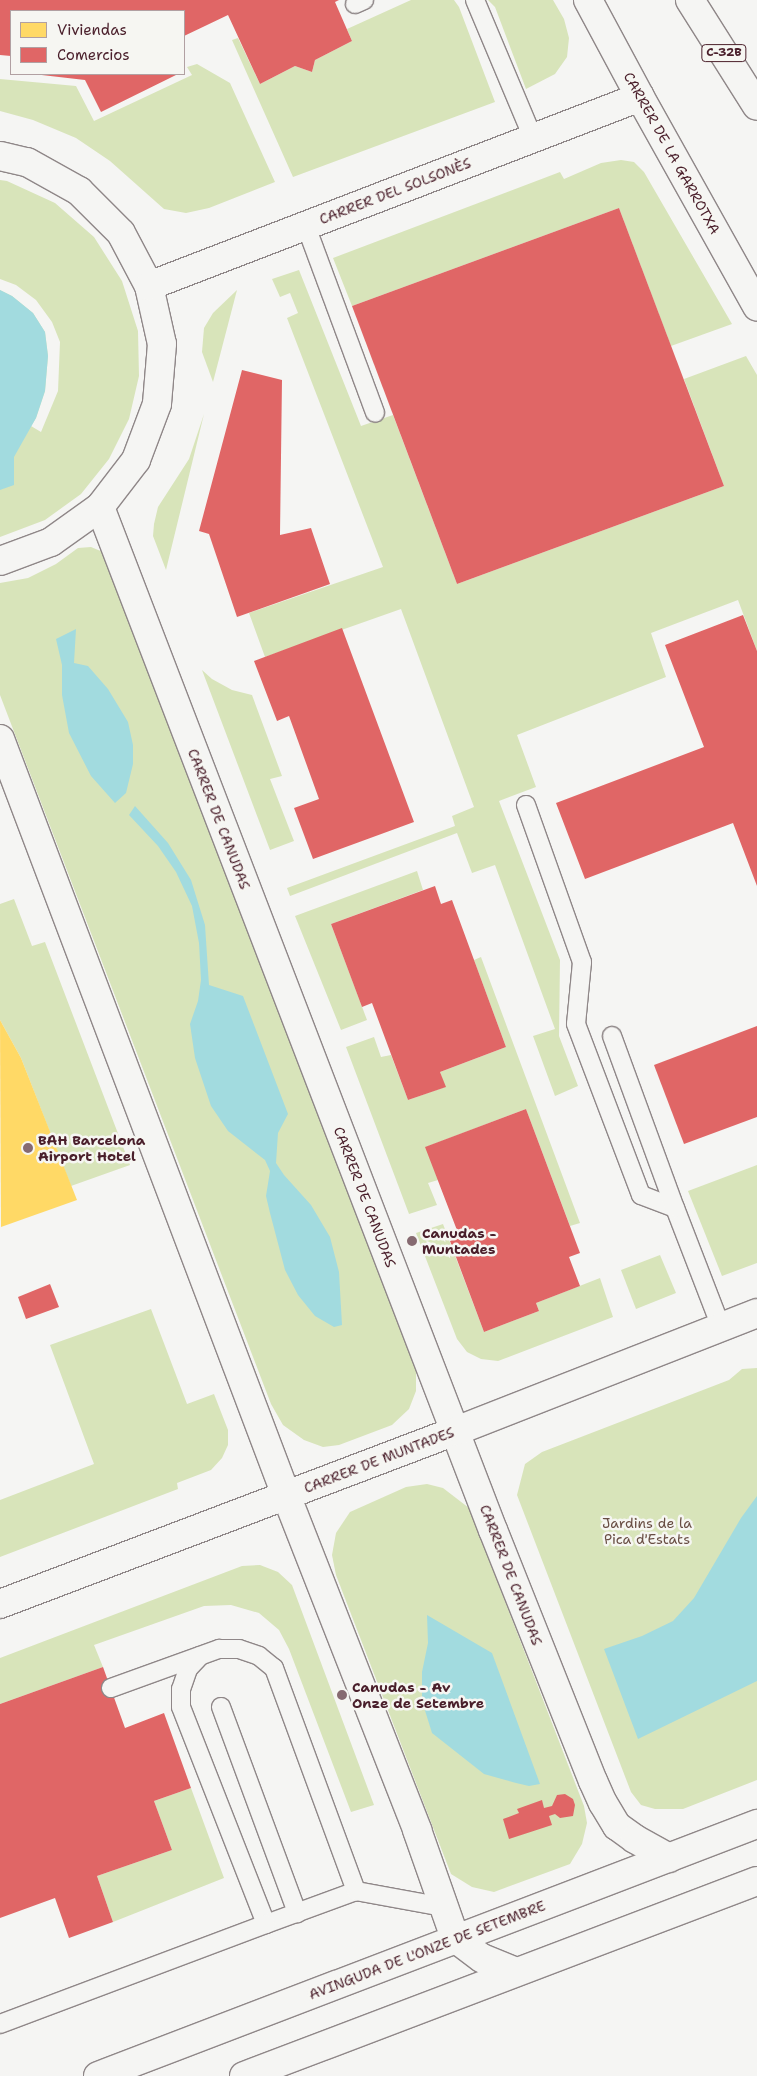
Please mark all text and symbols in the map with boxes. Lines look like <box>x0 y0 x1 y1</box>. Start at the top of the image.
legend <box>10 10 185 75</box>
text: Viviendas <box>57 20 127 40</box>
road number: C-32B <box>700 44 748 62</box>
text: Comercios <box>57 45 130 65</box>
street label: CARRER DE LA GARROTXA <box>620 69 724 237</box>
street label: CARRER DEL SOLSONÈS <box>317 154 473 228</box>
street label: CARRER DE CANUDAS <box>184 746 254 892</box>
street label: CARRER DE CANUDAS <box>330 1124 400 1270</box>
place label: BAH Barcelona Airport Hotel <box>38 1132 145 1164</box>
marker: BAH Barcelona Airport Hotel <box>22 1142 34 1154</box>
place label: Canudas - Muntades <box>422 1225 497 1258</box>
marker: Canudas - Muntades <box>406 1235 418 1247</box>
street label: CARRER DE MUNTADES <box>301 1424 457 1496</box>
street label: CARRER DE CANUDAS <box>476 1502 546 1648</box>
park label: Jardins de la Pica d'Estats <box>602 1515 692 1548</box>
place label: Canudas - Av Onze de Setembre <box>352 1679 484 1711</box>
marker: Canudas - Av Onze de Setembre <box>336 1689 348 1701</box>
street label: AVINGUDA DE L'ONZE DE SETEMBRE <box>306 1897 548 2003</box>

